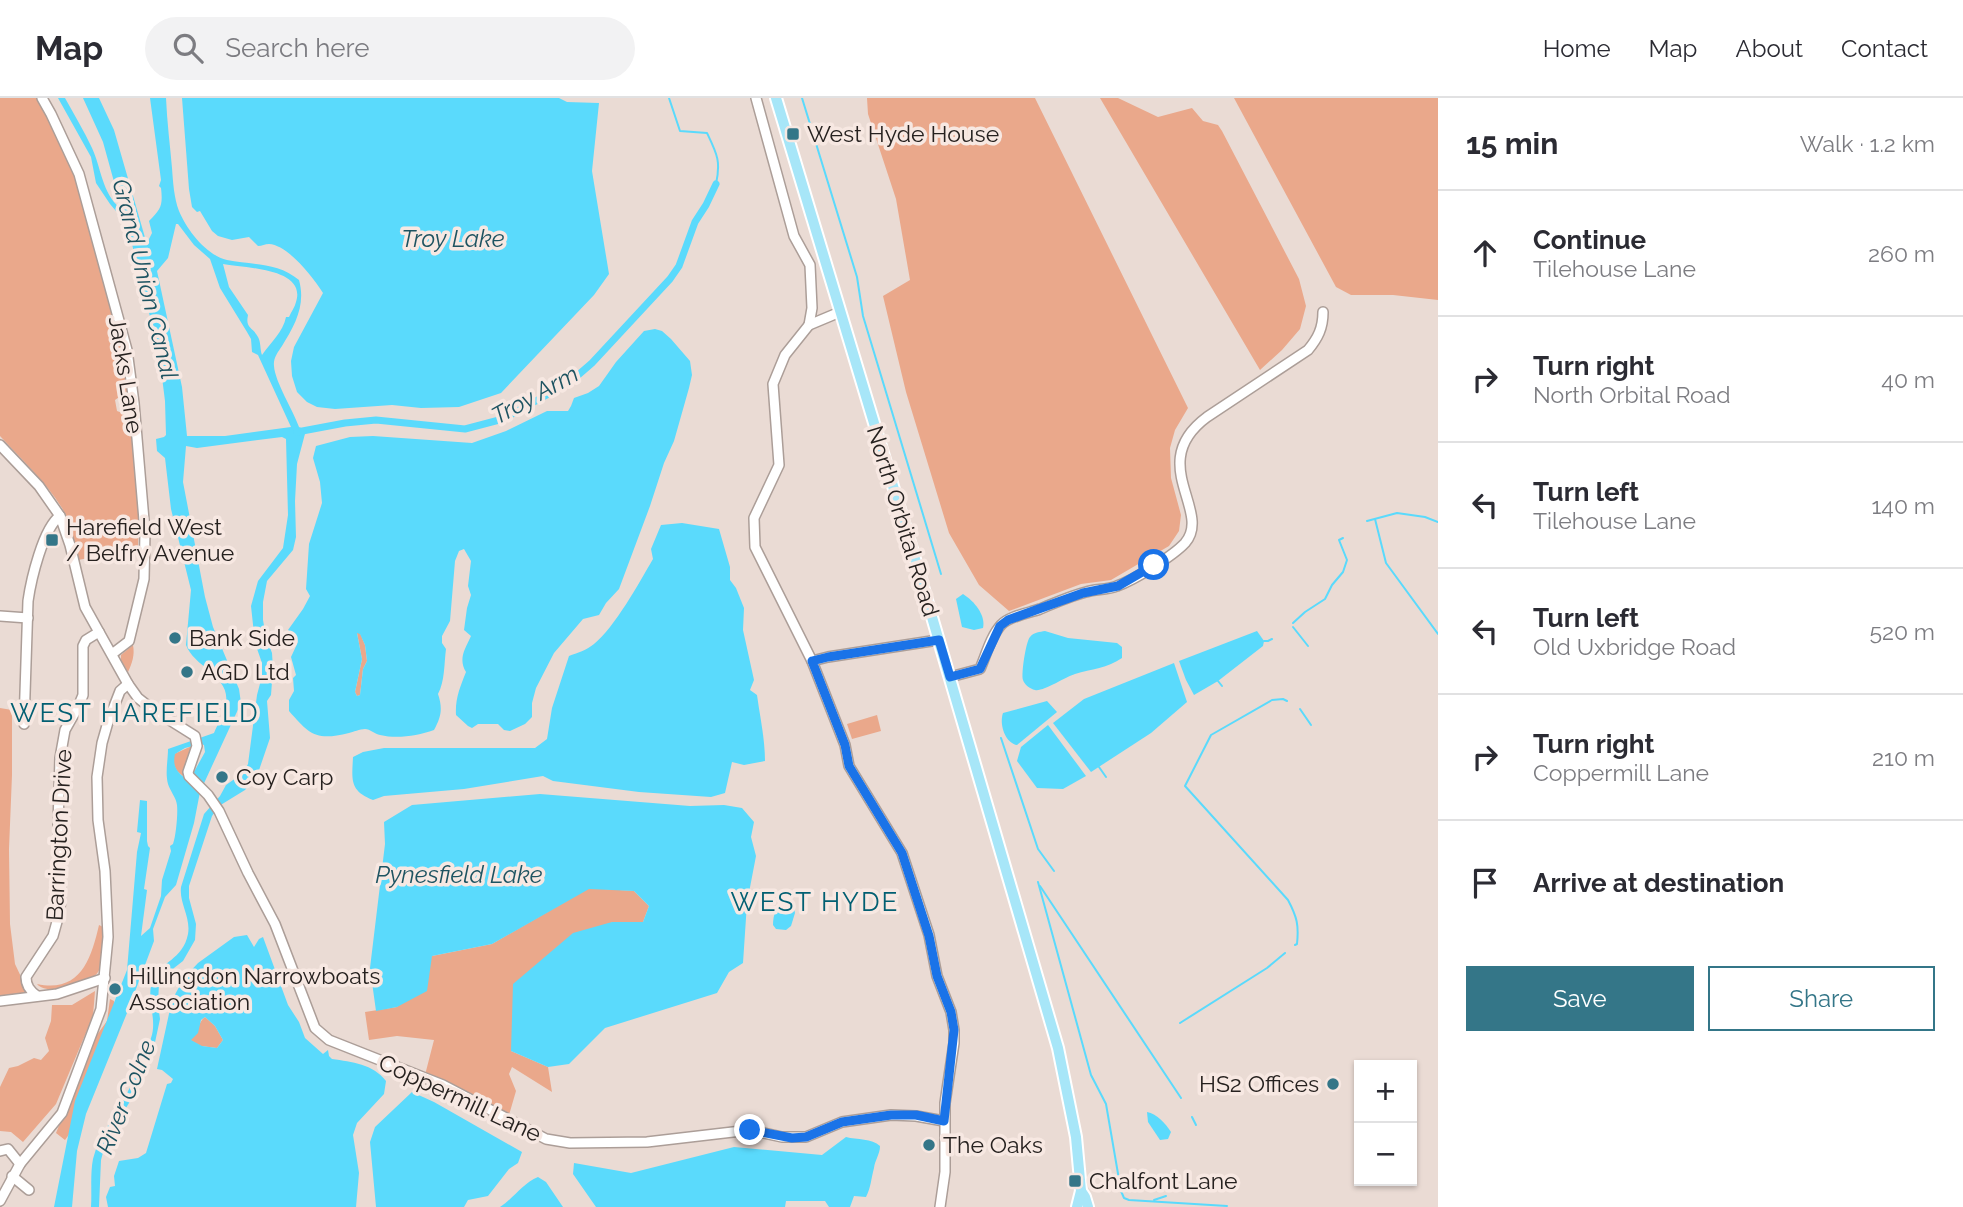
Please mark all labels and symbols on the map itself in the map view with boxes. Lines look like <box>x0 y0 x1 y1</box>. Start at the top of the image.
place label: West Hyde House <box>807 120 999 147</box>
marker: West Hyde House <box>785 126 801 142</box>
water label: Grand Union Canal <box>107 176 184 382</box>
water label: Troy Lake <box>401 224 505 253</box>
street label: Jacks Lane <box>104 315 149 435</box>
water label: Troy Arm <box>486 359 583 430</box>
street label: North Orbital Road <box>862 422 945 619</box>
place label: Harefield West / Belfry Avenue <box>66 513 234 566</box>
marker: Harefield West / Belfry Avenue <box>44 532 60 548</box>
route start <box>1138 549 1169 580</box>
place label: Bank Side <box>189 624 295 651</box>
marker: Bank Side <box>167 630 183 646</box>
place label: AGD Ltd <box>201 658 290 685</box>
marker: AGD Ltd <box>179 664 195 680</box>
district label: WEST HAREFIELD <box>10 698 260 728</box>
street label: Barrington Drive <box>41 748 76 922</box>
place label: Coy Carp <box>236 763 333 790</box>
marker: Coy Carp <box>214 769 230 785</box>
water label: Pynesfield Lake <box>375 860 543 889</box>
district label: WEST HYDE <box>731 887 899 917</box>
place label: Hillingdon Narrowboats Association <box>129 962 380 1015</box>
marker: Hillingdon Narrowboats Association <box>107 981 123 997</box>
water label: River Colne <box>90 1035 162 1158</box>
street label: Coppermill Lane <box>375 1048 546 1147</box>
place label: HS2 Offices <box>1199 1070 1319 1097</box>
marker: HS2 Offices <box>1325 1076 1341 1092</box>
route end <box>734 1114 765 1145</box>
place label: The Oaks <box>943 1131 1043 1158</box>
marker: The Oaks <box>921 1137 937 1153</box>
place label: Chalfont Lane <box>1089 1167 1238 1194</box>
marker: Chalfont Lane <box>1067 1173 1083 1189</box>

